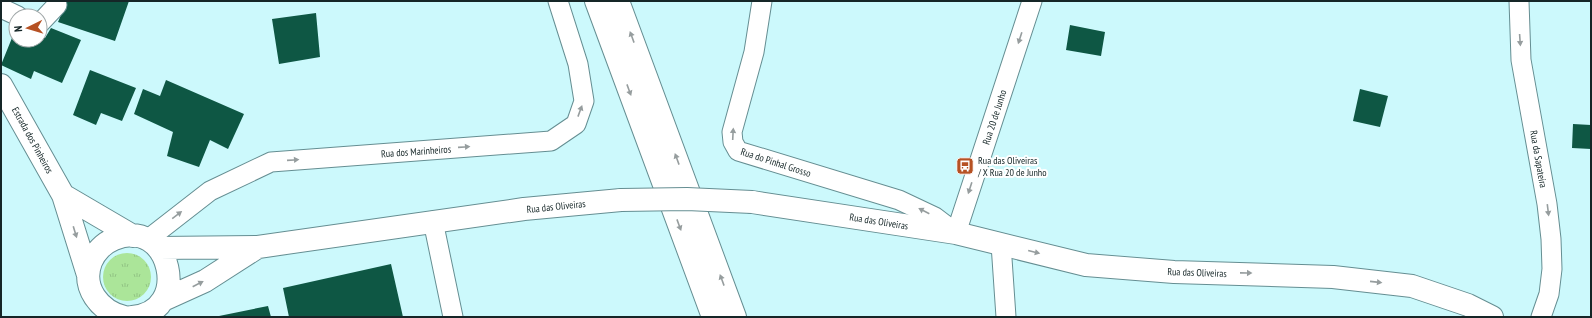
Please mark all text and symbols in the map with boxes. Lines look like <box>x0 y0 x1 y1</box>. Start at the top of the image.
north arrow <box>8 8 48 48</box>
text: N <box>11 25 25 32</box>
one-way arrow <box>628 30 634 42</box>
one-way arrow <box>1016 32 1022 44</box>
one-way arrow <box>1516 34 1523 46</box>
one-way arrow <box>627 85 633 97</box>
street label: Rua 20 de Junho <box>980 88 1009 146</box>
street label: Estrada dos Pinheiros <box>9 105 56 176</box>
one-way arrow <box>577 105 583 117</box>
one-way arrow <box>730 127 736 140</box>
street label: Rua da Sapateira <box>1527 129 1550 189</box>
street label: Rua dos Marinheiros <box>381 143 452 160</box>
one-way arrow <box>458 144 470 151</box>
street label: Rua do Pinhal Grosso <box>739 145 813 180</box>
one-way arrow <box>673 152 679 164</box>
place label: Rua das Oliveiras / X Rua 20 de Junho <box>977 154 1047 179</box>
bus stop icon: Rua das Oliveiras / X Rua 20 de Junho <box>955 156 975 176</box>
one-way arrow <box>287 157 299 164</box>
one-way arrow <box>967 183 973 195</box>
street label: Rua das Oliveiras <box>526 197 587 216</box>
one-way arrow <box>1545 203 1551 216</box>
one-way arrow <box>918 208 929 214</box>
street label: Rua das Oliveiras <box>849 210 910 233</box>
one-way arrow <box>172 211 183 220</box>
one-way arrow <box>677 220 683 232</box>
one-way arrow <box>72 226 78 238</box>
one-way arrow <box>1028 250 1040 256</box>
street label: Rua das Oliveiras <box>1167 265 1227 280</box>
one-way arrow <box>1240 270 1253 276</box>
one-way arrow <box>718 274 724 286</box>
one-way arrow <box>1370 279 1382 285</box>
one-way arrow <box>193 281 204 287</box>

